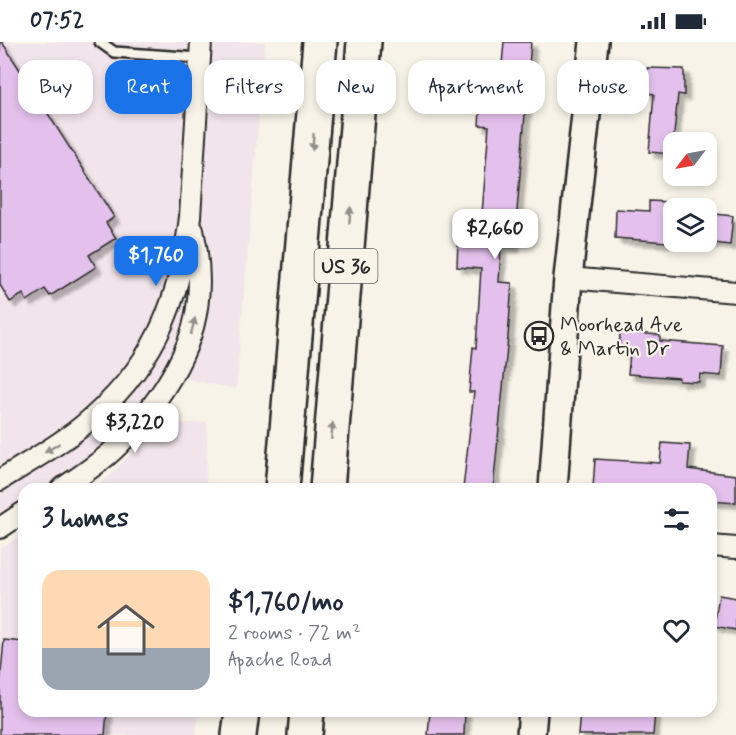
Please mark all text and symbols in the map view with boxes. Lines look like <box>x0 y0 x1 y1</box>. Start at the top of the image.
text: 07:52 <box>30 7 84 35</box>
chip: Buy <box>18 60 93 114</box>
chip: Rent <box>105 60 192 114</box>
chip: Filters <box>204 60 304 114</box>
chip: New <box>316 60 396 114</box>
chip: Apartment <box>408 60 545 114</box>
chip: House <box>557 60 649 114</box>
north arrow <box>663 132 717 186</box>
map controls <box>663 132 717 252</box>
one-way arrow <box>308 133 317 152</box>
button: layers <box>663 198 717 252</box>
one-way arrow <box>345 206 355 225</box>
pin: $2,660 <box>446 209 544 260</box>
text: $2,660 <box>466 215 524 242</box>
pin: $1,760 <box>107 236 205 287</box>
text: $1,760 <box>128 242 184 269</box>
road number: US 36 <box>314 249 378 283</box>
place label: Moorhead Ave & Martin Dr <box>560 311 683 363</box>
one-way arrow <box>188 316 198 335</box>
bus stop icon: Moorhead Ave & Martin Dr <box>523 320 555 352</box>
pin: $3,220 <box>86 403 184 454</box>
text: $3,220 <box>106 409 164 436</box>
one-way arrow <box>327 421 337 440</box>
one-way arrow <box>44 442 60 453</box>
text: 3 homes <box>42 502 129 536</box>
icon: filters <box>660 503 693 536</box>
text: $1,760/mo <box>228 586 344 620</box>
icon: home <box>90 594 162 666</box>
icon: heart <box>660 614 693 647</box>
text: 2 rooms · 72 m² <box>228 620 361 647</box>
text: Apache Road <box>228 647 332 674</box>

